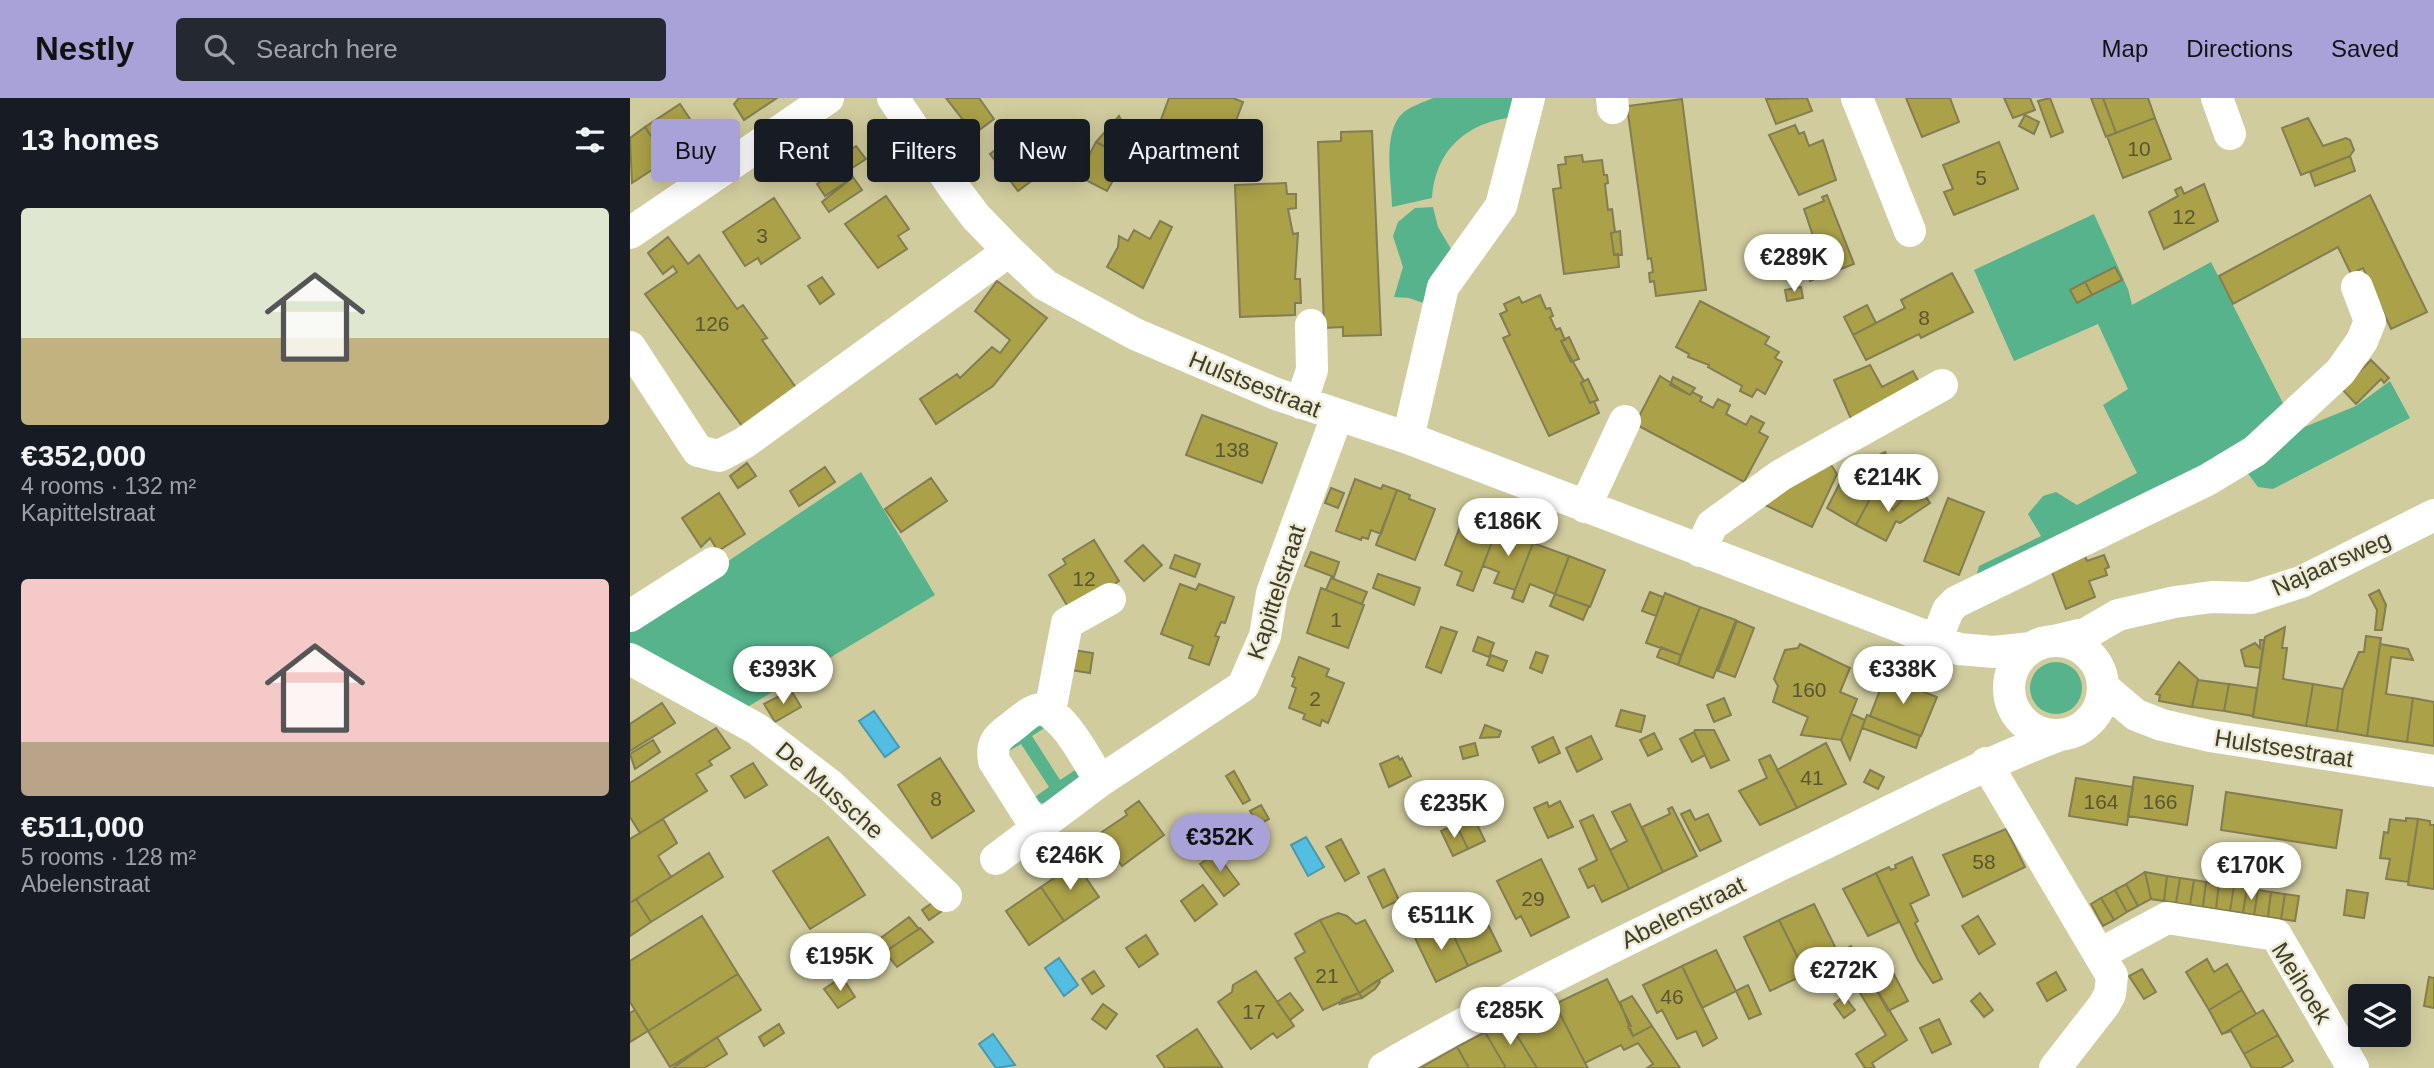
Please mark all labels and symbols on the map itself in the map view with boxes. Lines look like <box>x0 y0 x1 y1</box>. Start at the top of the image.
house number: 10 <box>2127 137 2151 160</box>
house number: 5 <box>1975 166 1987 189</box>
house number: 12 <box>2172 205 2196 228</box>
house number: 3 <box>756 224 768 247</box>
pin: €289K <box>1745 234 1843 294</box>
house number: 8 <box>1918 306 1930 329</box>
house number: 126 <box>694 312 730 335</box>
street label: Hulstsestraat <box>1185 345 1325 423</box>
house number: 138 <box>1214 438 1250 461</box>
pin: €214K <box>1839 454 1937 514</box>
pin: €186K <box>1459 498 1557 558</box>
street label: Kapittelstraat <box>1242 521 1311 663</box>
street label: Najaarsweg <box>2268 525 2394 601</box>
house number: 12 <box>1072 567 1096 590</box>
house number: 1 <box>1330 608 1342 631</box>
pin: €393K <box>734 646 832 706</box>
pin: €338K <box>1854 646 1952 706</box>
house number: 160 <box>1791 678 1827 701</box>
house number: 2 <box>1309 687 1321 710</box>
street label: Hulstsestraat <box>2213 724 2356 772</box>
street label: De Mussche <box>771 736 889 844</box>
house number: 41 <box>1800 766 1824 789</box>
pin: €235K <box>1405 780 1503 840</box>
house number: 8 <box>930 787 942 810</box>
house number: 164 <box>2083 790 2119 813</box>
house number: 166 <box>2142 790 2178 813</box>
pin: €352K <box>1171 814 1269 874</box>
pin: €246K <box>1021 832 1119 892</box>
pin: €170K <box>2202 842 2300 902</box>
house number: 58 <box>1972 850 1996 873</box>
street label: Abelenstraat <box>1617 870 1750 954</box>
house number: 29 <box>1521 887 1545 910</box>
pin: €511K <box>1392 892 1490 952</box>
pin: €195K <box>791 934 889 993</box>
street label: Meihoek <box>2267 937 2338 1029</box>
pin: €272K <box>1795 948 1893 1007</box>
house number: 21 <box>1315 964 1339 987</box>
house number: 46 <box>1660 985 1684 1008</box>
pin: €285K <box>1461 988 1559 1047</box>
house number: 17 <box>1242 1000 1266 1023</box>

